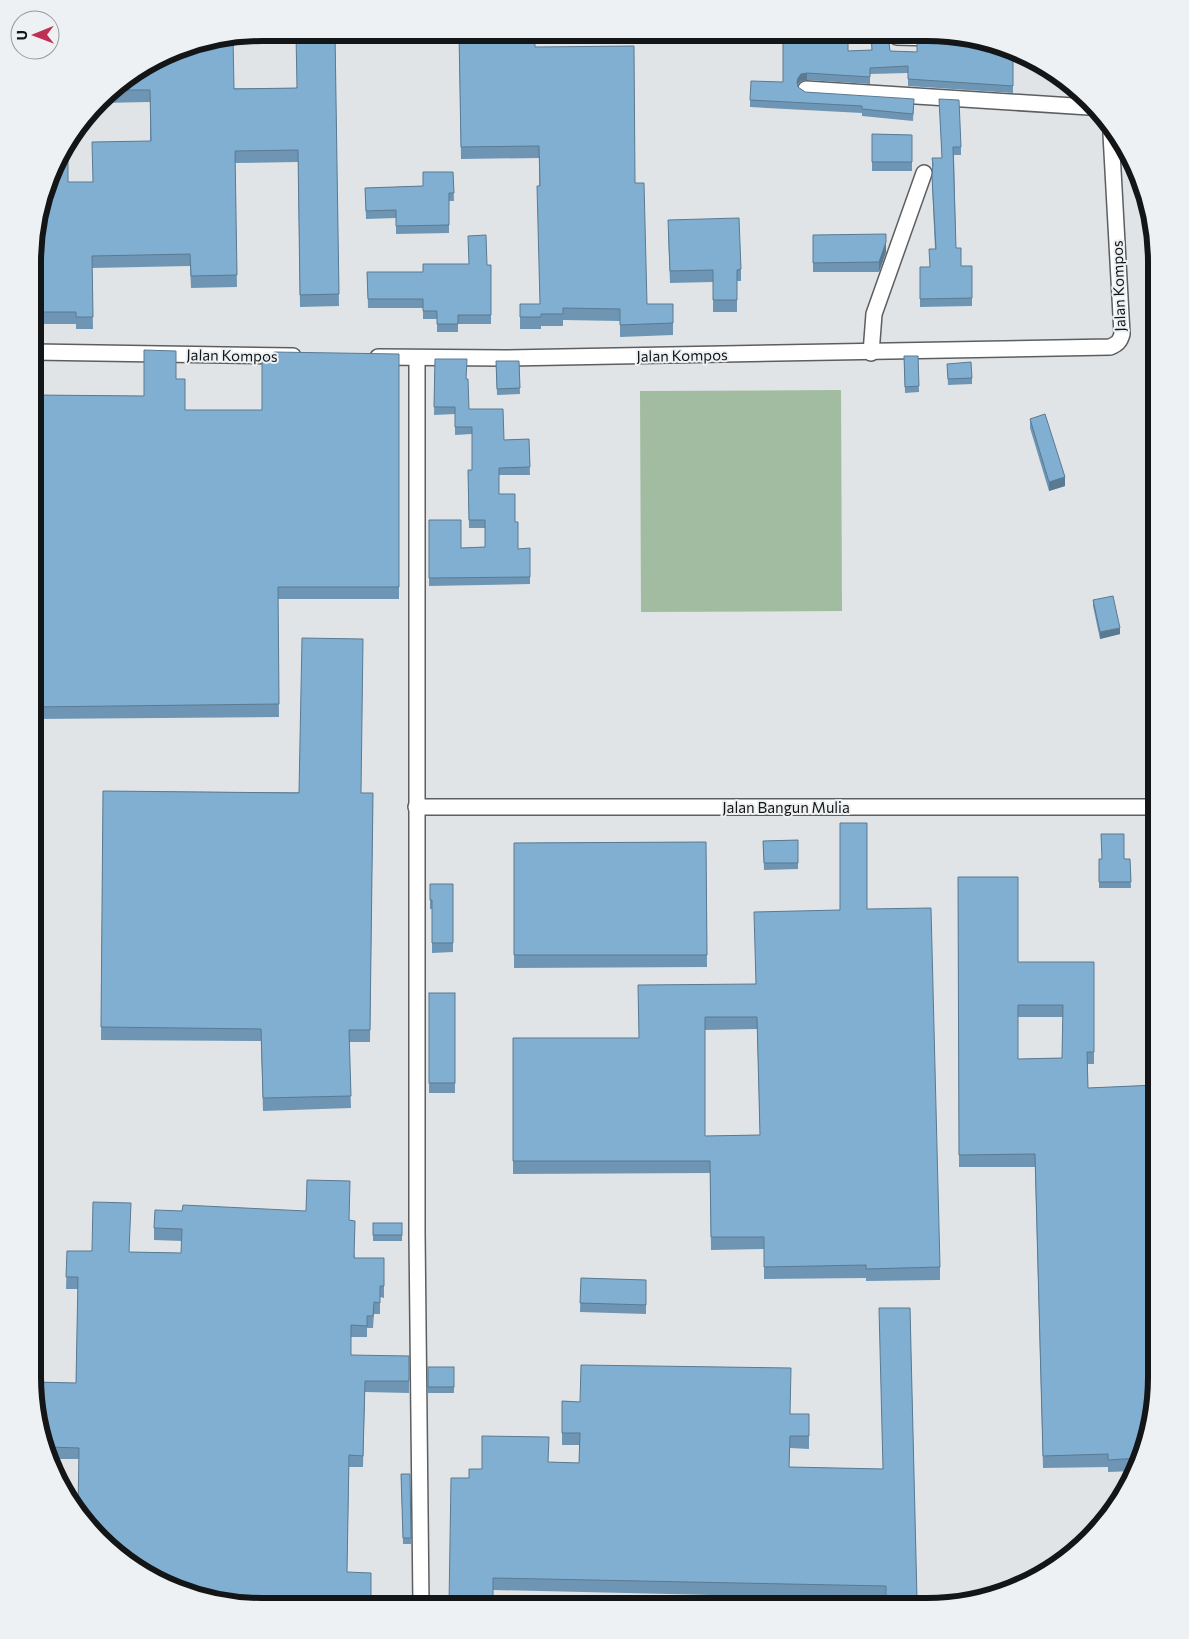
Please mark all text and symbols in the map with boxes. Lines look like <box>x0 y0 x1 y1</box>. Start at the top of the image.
north arrow <box>10 10 60 60</box>
text: U <box>13 30 30 40</box>
street label: Jalan Kompos <box>1107 240 1129 332</box>
street label: Jalan Kompos <box>186 345 278 365</box>
street label: Jalan Kompos <box>636 345 728 365</box>
street label: Jalan Bangun Mulia <box>722 798 850 816</box>

